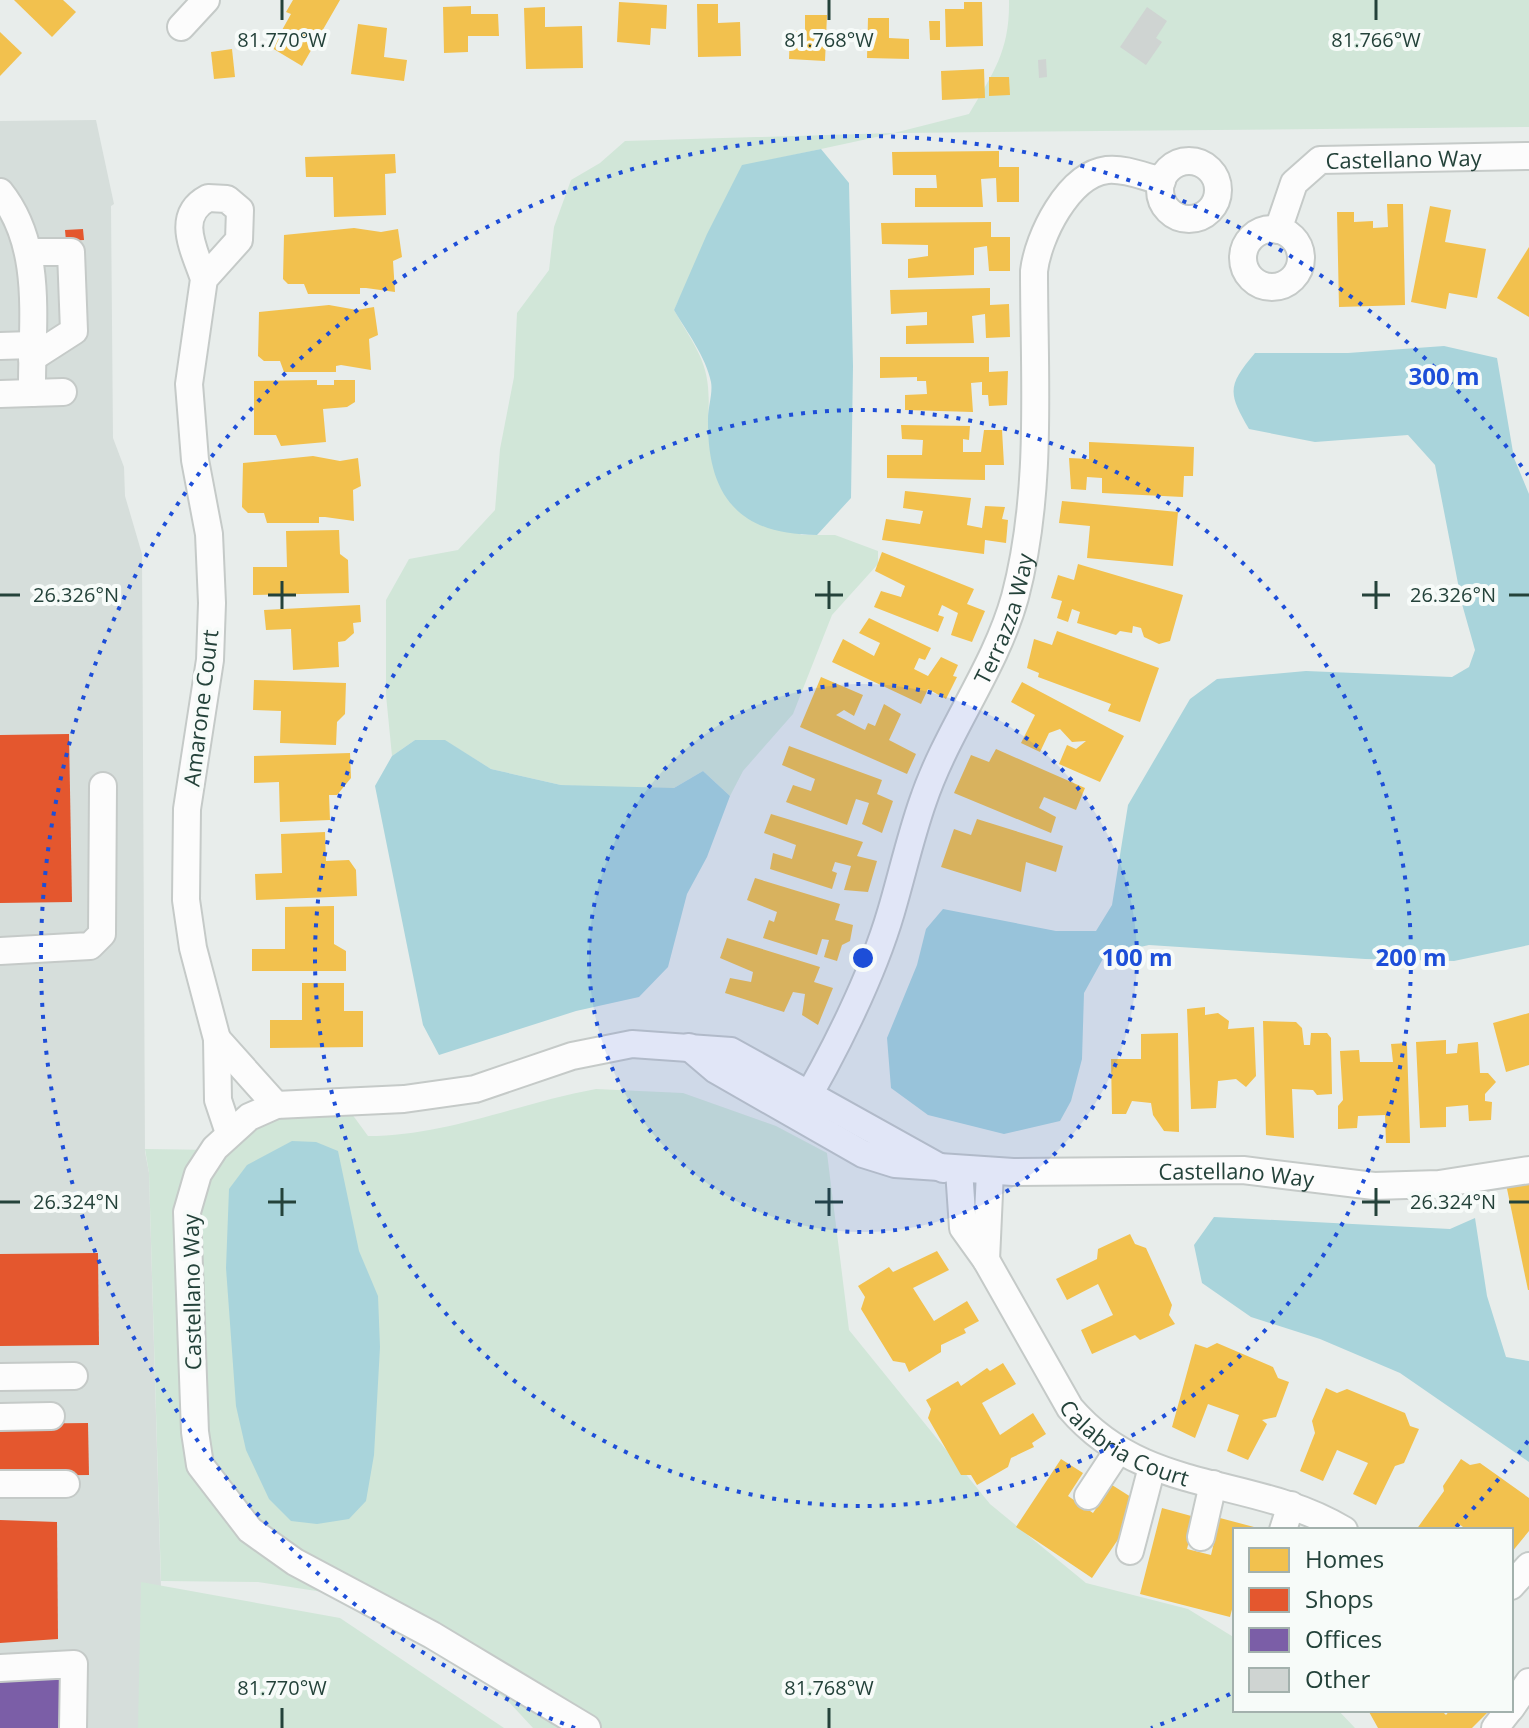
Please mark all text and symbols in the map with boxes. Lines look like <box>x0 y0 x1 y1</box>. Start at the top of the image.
text: 81.770°W <box>237 26 327 53</box>
text: 81.768°W <box>784 26 874 53</box>
text: 81.766°W <box>1331 26 1421 53</box>
street label: Castellano Way <box>1325 142 1483 175</box>
text: 300 m <box>1409 359 1479 392</box>
street label: Terrazza Way <box>966 550 1039 689</box>
text: 26.326°N <box>33 581 119 608</box>
text: 26.326°N <box>1410 581 1496 608</box>
street label: Amarone Court <box>176 628 225 788</box>
text: 100 m <box>1102 940 1172 973</box>
text: 200 m <box>1376 940 1446 973</box>
centre of rings <box>849 944 877 972</box>
street label: Castellano Way <box>1158 1155 1317 1194</box>
text: 26.324°N <box>33 1188 119 1215</box>
text: 26.324°N <box>1410 1188 1496 1215</box>
street label: Castellano Way <box>175 1213 207 1370</box>
street label: Calabria Court <box>1053 1394 1193 1493</box>
legend <box>1233 1528 1513 1712</box>
text: Homes <box>1305 1542 1384 1575</box>
text: Shops <box>1305 1582 1373 1615</box>
text: Offices <box>1305 1622 1382 1655</box>
text: Other <box>1305 1662 1370 1695</box>
text: 81.770°W <box>237 1674 327 1701</box>
text: 81.768°W <box>784 1674 874 1701</box>

